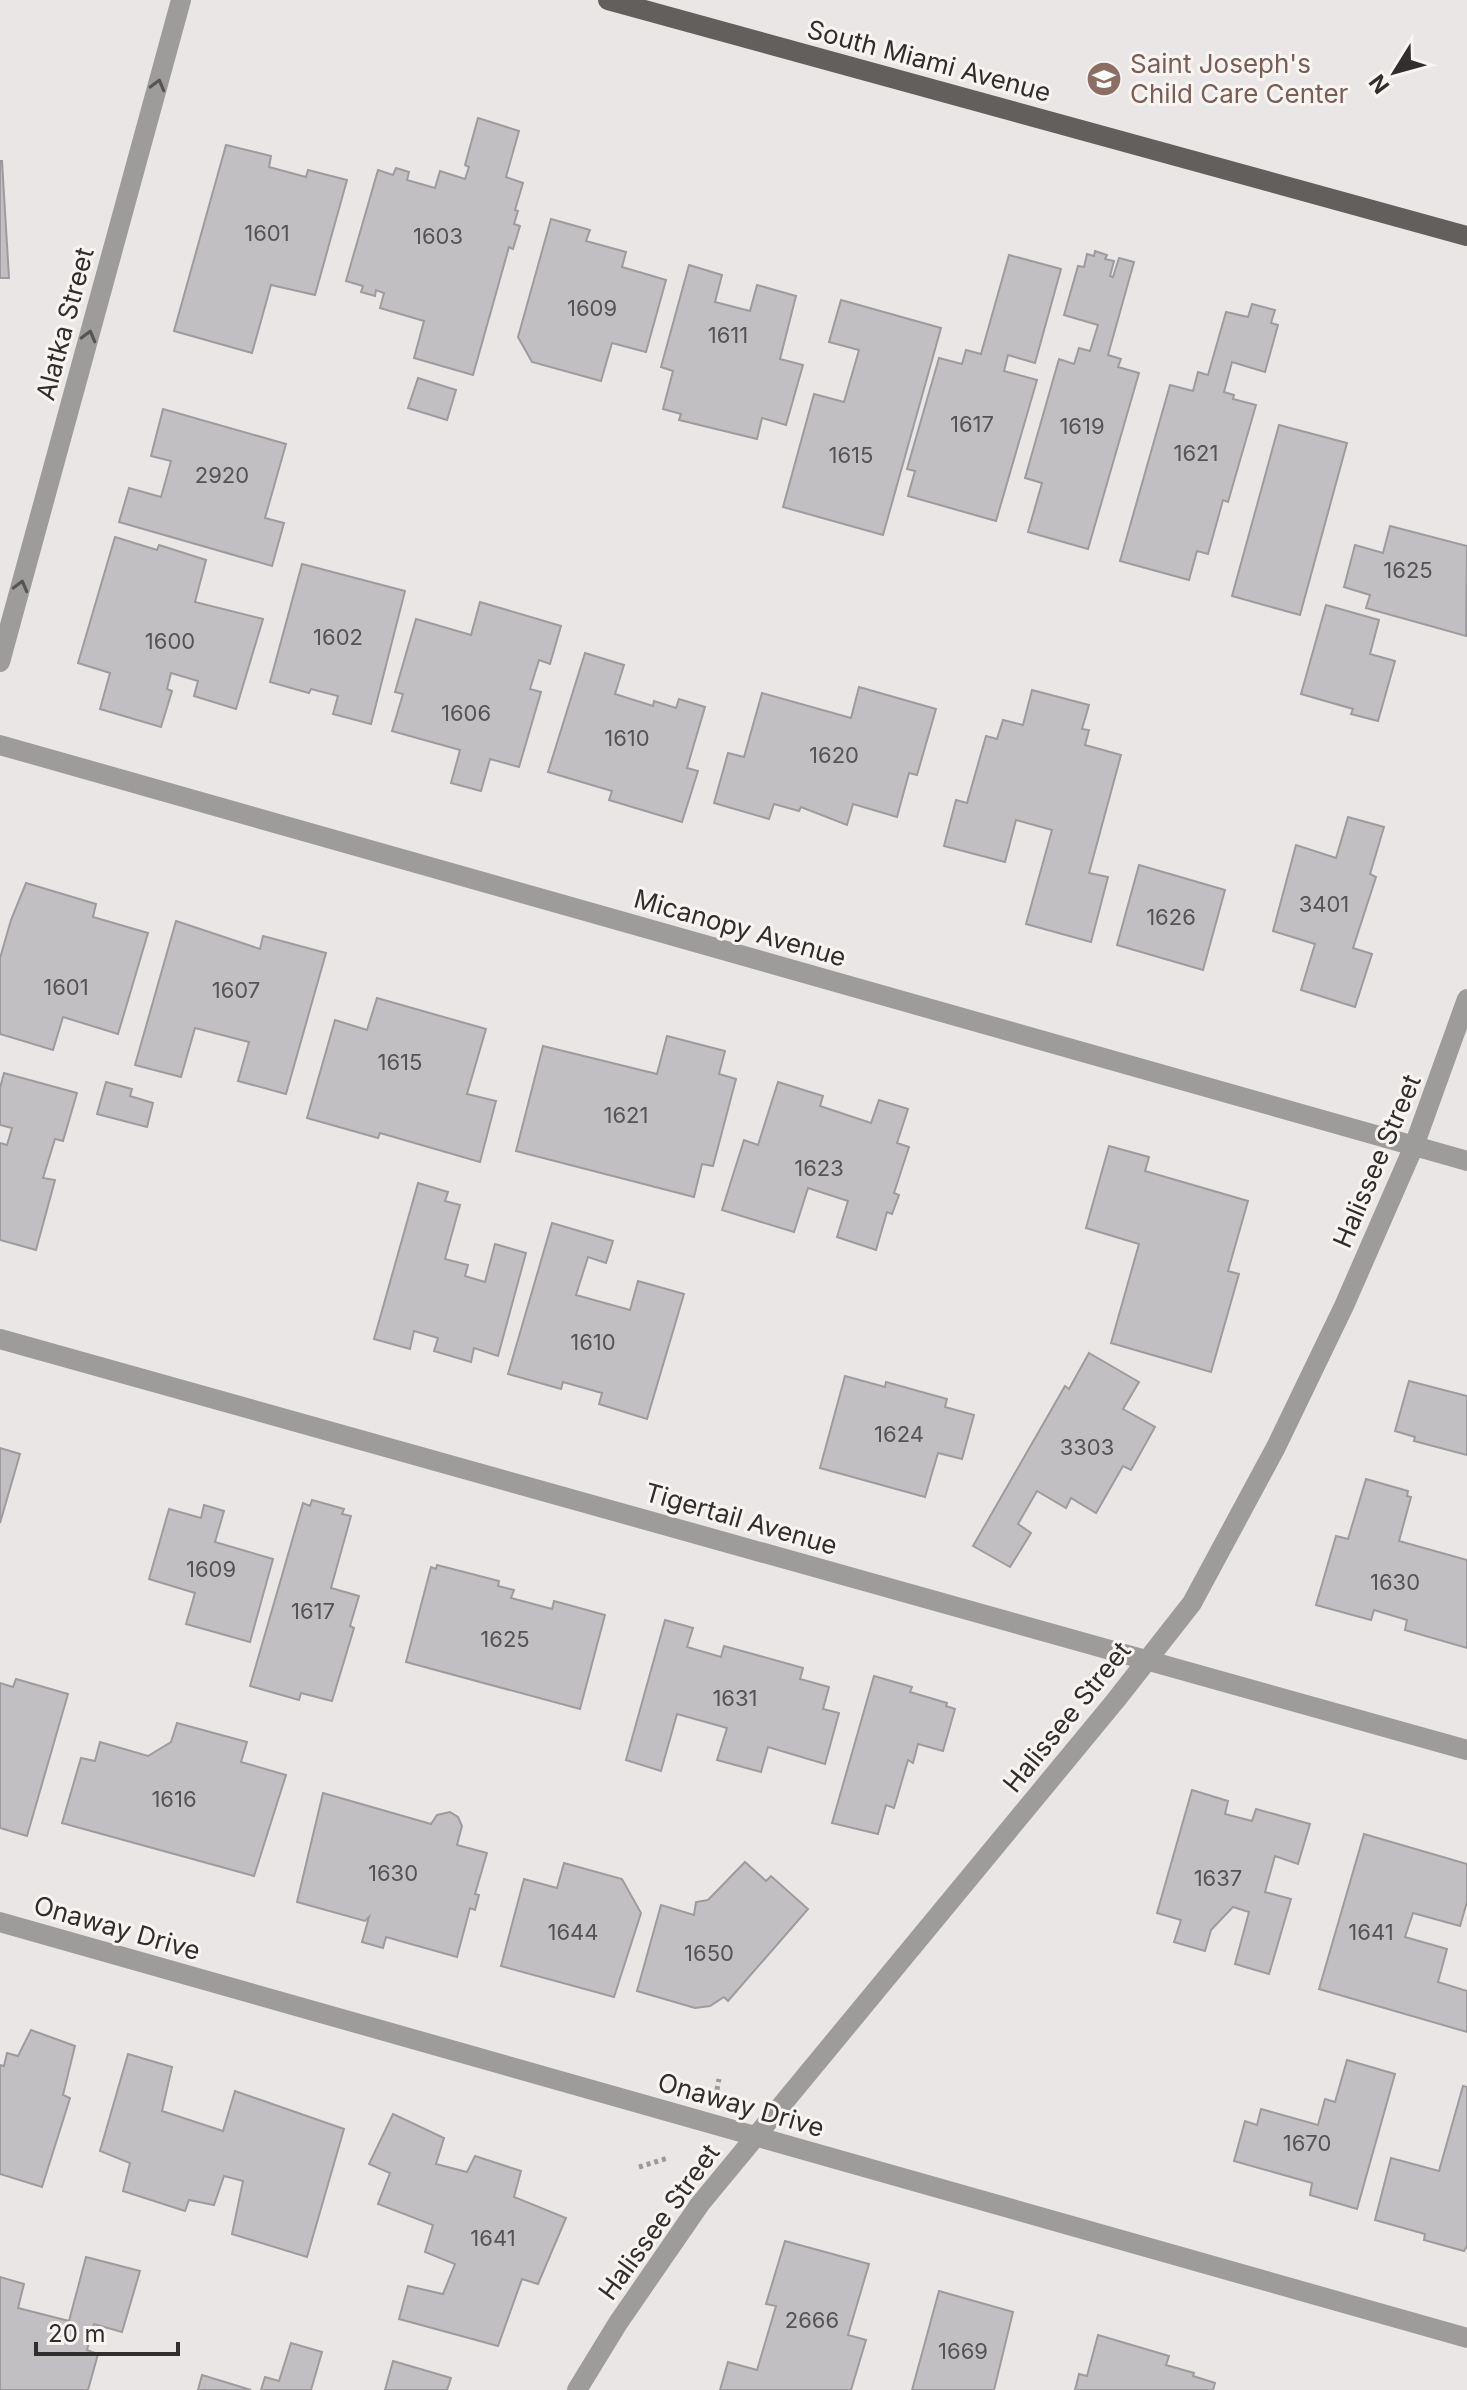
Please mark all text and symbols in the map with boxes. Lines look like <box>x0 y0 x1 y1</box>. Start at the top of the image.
street label: South Miami Avenue <box>804 13 1054 108</box>
north arrow <box>1355 32 1435 112</box>
place label: Saint Joseph's Child Care Center <box>1130 48 1349 109</box>
school or university icon: Saint Joseph's Child Care Center <box>1085 60 1123 98</box>
text: N <box>1364 70 1394 99</box>
one-way arrow <box>148 78 165 92</box>
house number: 1601 <box>244 220 290 246</box>
house number: 1603 <box>413 223 463 249</box>
street label: Alatka Street <box>29 244 100 404</box>
house number: 1609 <box>567 295 617 321</box>
house number: 1611 <box>708 322 748 348</box>
one-way arrow <box>80 329 96 343</box>
house number: 1617 <box>950 411 994 437</box>
house number: 1619 <box>1059 413 1105 439</box>
house number: 1621 <box>1174 440 1218 466</box>
house number: 1615 <box>829 442 873 468</box>
house number: 2920 <box>195 462 249 488</box>
house number: 1625 <box>1383 557 1433 583</box>
one-way arrow <box>11 580 28 594</box>
house number: 1602 <box>313 624 363 650</box>
house number: 1600 <box>145 628 195 654</box>
house number: 1606 <box>441 700 491 726</box>
house number: 1610 <box>604 725 650 751</box>
house number: 1620 <box>809 742 859 768</box>
street label: Micanopy Avenue <box>631 882 850 973</box>
house number: 3401 <box>1299 891 1349 917</box>
house number: 1626 <box>1146 904 1196 930</box>
house number: 1601 <box>43 974 89 1000</box>
house number: 1607 <box>212 977 260 1003</box>
house number: 1615 <box>378 1049 422 1075</box>
street label: Halissee Street <box>1326 1070 1427 1252</box>
house number: 1621 <box>604 1102 648 1128</box>
house number: 1623 <box>794 1155 844 1181</box>
house number: 1610 <box>570 1329 616 1355</box>
house number: 1624 <box>874 1421 924 1447</box>
house number: 3303 <box>1060 1434 1114 1460</box>
street label: Tigertail Avenue <box>641 1476 841 1561</box>
house number: 1609 <box>186 1556 236 1582</box>
house number: 1630 <box>1370 1569 1420 1595</box>
house number: 1617 <box>291 1598 335 1624</box>
house number: 1625 <box>480 1626 530 1652</box>
street label: Halissee Street <box>996 1635 1137 1798</box>
house number: 1631 <box>712 1685 758 1711</box>
house number: 1616 <box>151 1786 197 1812</box>
house number: 1630 <box>368 1860 418 1886</box>
house number: 1637 <box>1194 1865 1242 1891</box>
street label: Onaway Drive <box>30 1889 204 1966</box>
house number: 1644 <box>547 1919 599 1945</box>
house number: 1641 <box>1348 1919 1394 1945</box>
house number: 1650 <box>684 1940 734 1966</box>
street label: Onaway Drive <box>654 2066 828 2143</box>
house number: 1670 <box>1283 2130 1331 2156</box>
street label: Halissee Street <box>592 2138 725 2306</box>
house number: 1641 <box>470 2225 516 2251</box>
scale bar <box>36 2306 178 2356</box>
house number: 2666 <box>785 2307 839 2333</box>
text: 20 m <box>48 2319 106 2348</box>
house number: 1669 <box>938 2338 988 2364</box>

